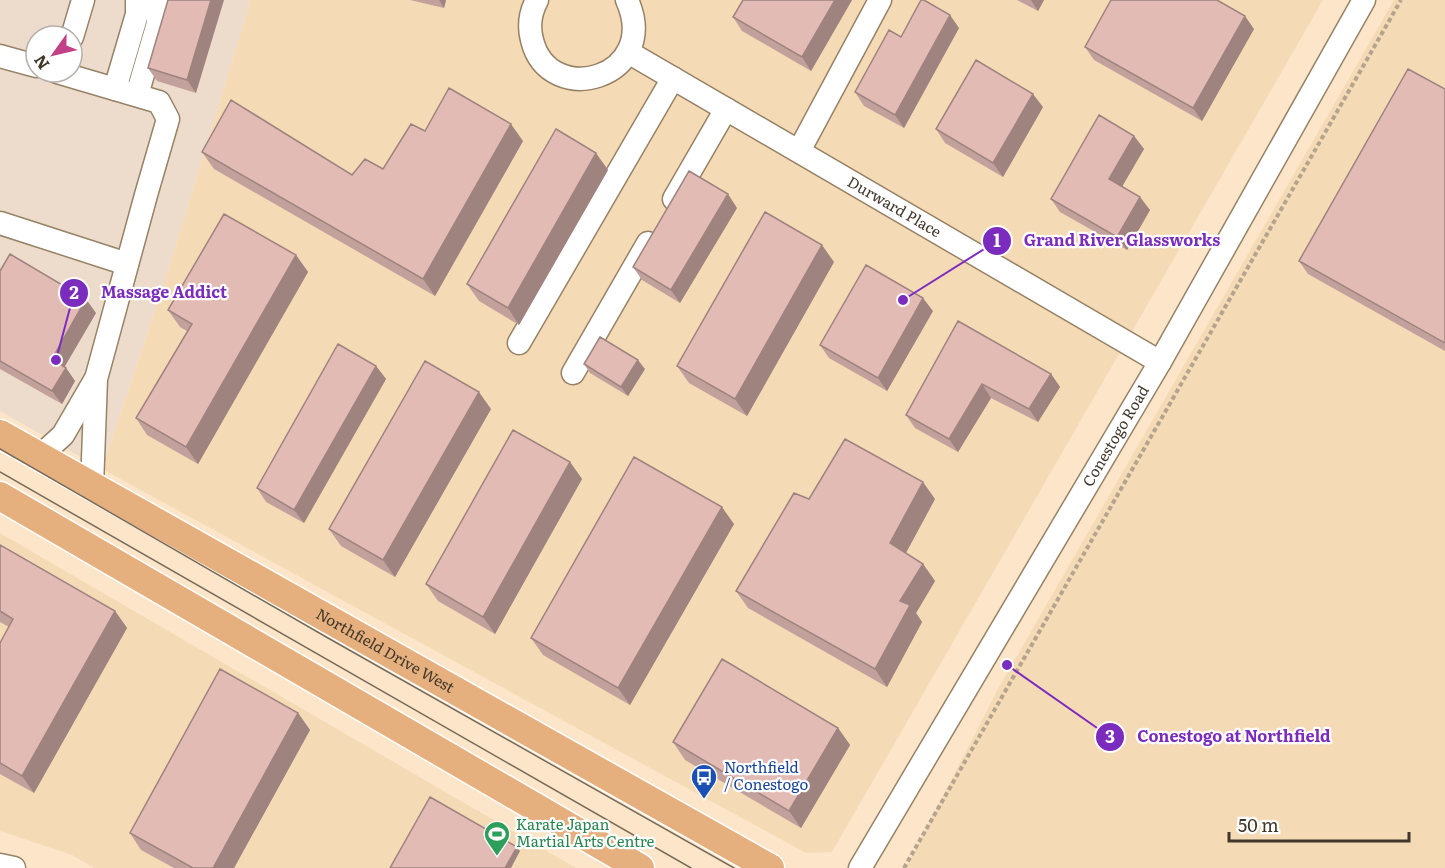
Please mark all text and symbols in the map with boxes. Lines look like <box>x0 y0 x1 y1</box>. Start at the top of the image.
north arrow <box>24 24 84 84</box>
text: N <box>27 51 54 75</box>
street label: Durward Place <box>844 169 946 242</box>
callout: Grand River Glassworks <box>982 224 1233 258</box>
text: 1 <box>993 226 1001 253</box>
text: Grand River Glassworks <box>1024 227 1220 251</box>
callout: Massage Addict <box>59 276 239 310</box>
text: 2 <box>69 278 79 305</box>
text: Massage Addict <box>101 279 227 303</box>
street label: Conestogo Road <box>1076 380 1154 490</box>
street label: Northfield Drive West <box>312 602 459 698</box>
callout: Conestogo at Northfield <box>1095 720 1342 754</box>
text: 3 <box>1105 722 1115 749</box>
text: Conestogo at Northfield <box>1137 723 1331 747</box>
place label: Northfield / Conestogo <box>724 755 808 795</box>
bus stop icon: Northfield / Conestogo <box>689 762 719 800</box>
scale bar <box>1229 805 1409 843</box>
text: 50 m <box>1238 811 1279 838</box>
place label: Karate Japan Martial Arts Centre <box>516 812 655 852</box>
sports icon: Karate Japan Martial Arts Centre <box>482 819 512 857</box>

